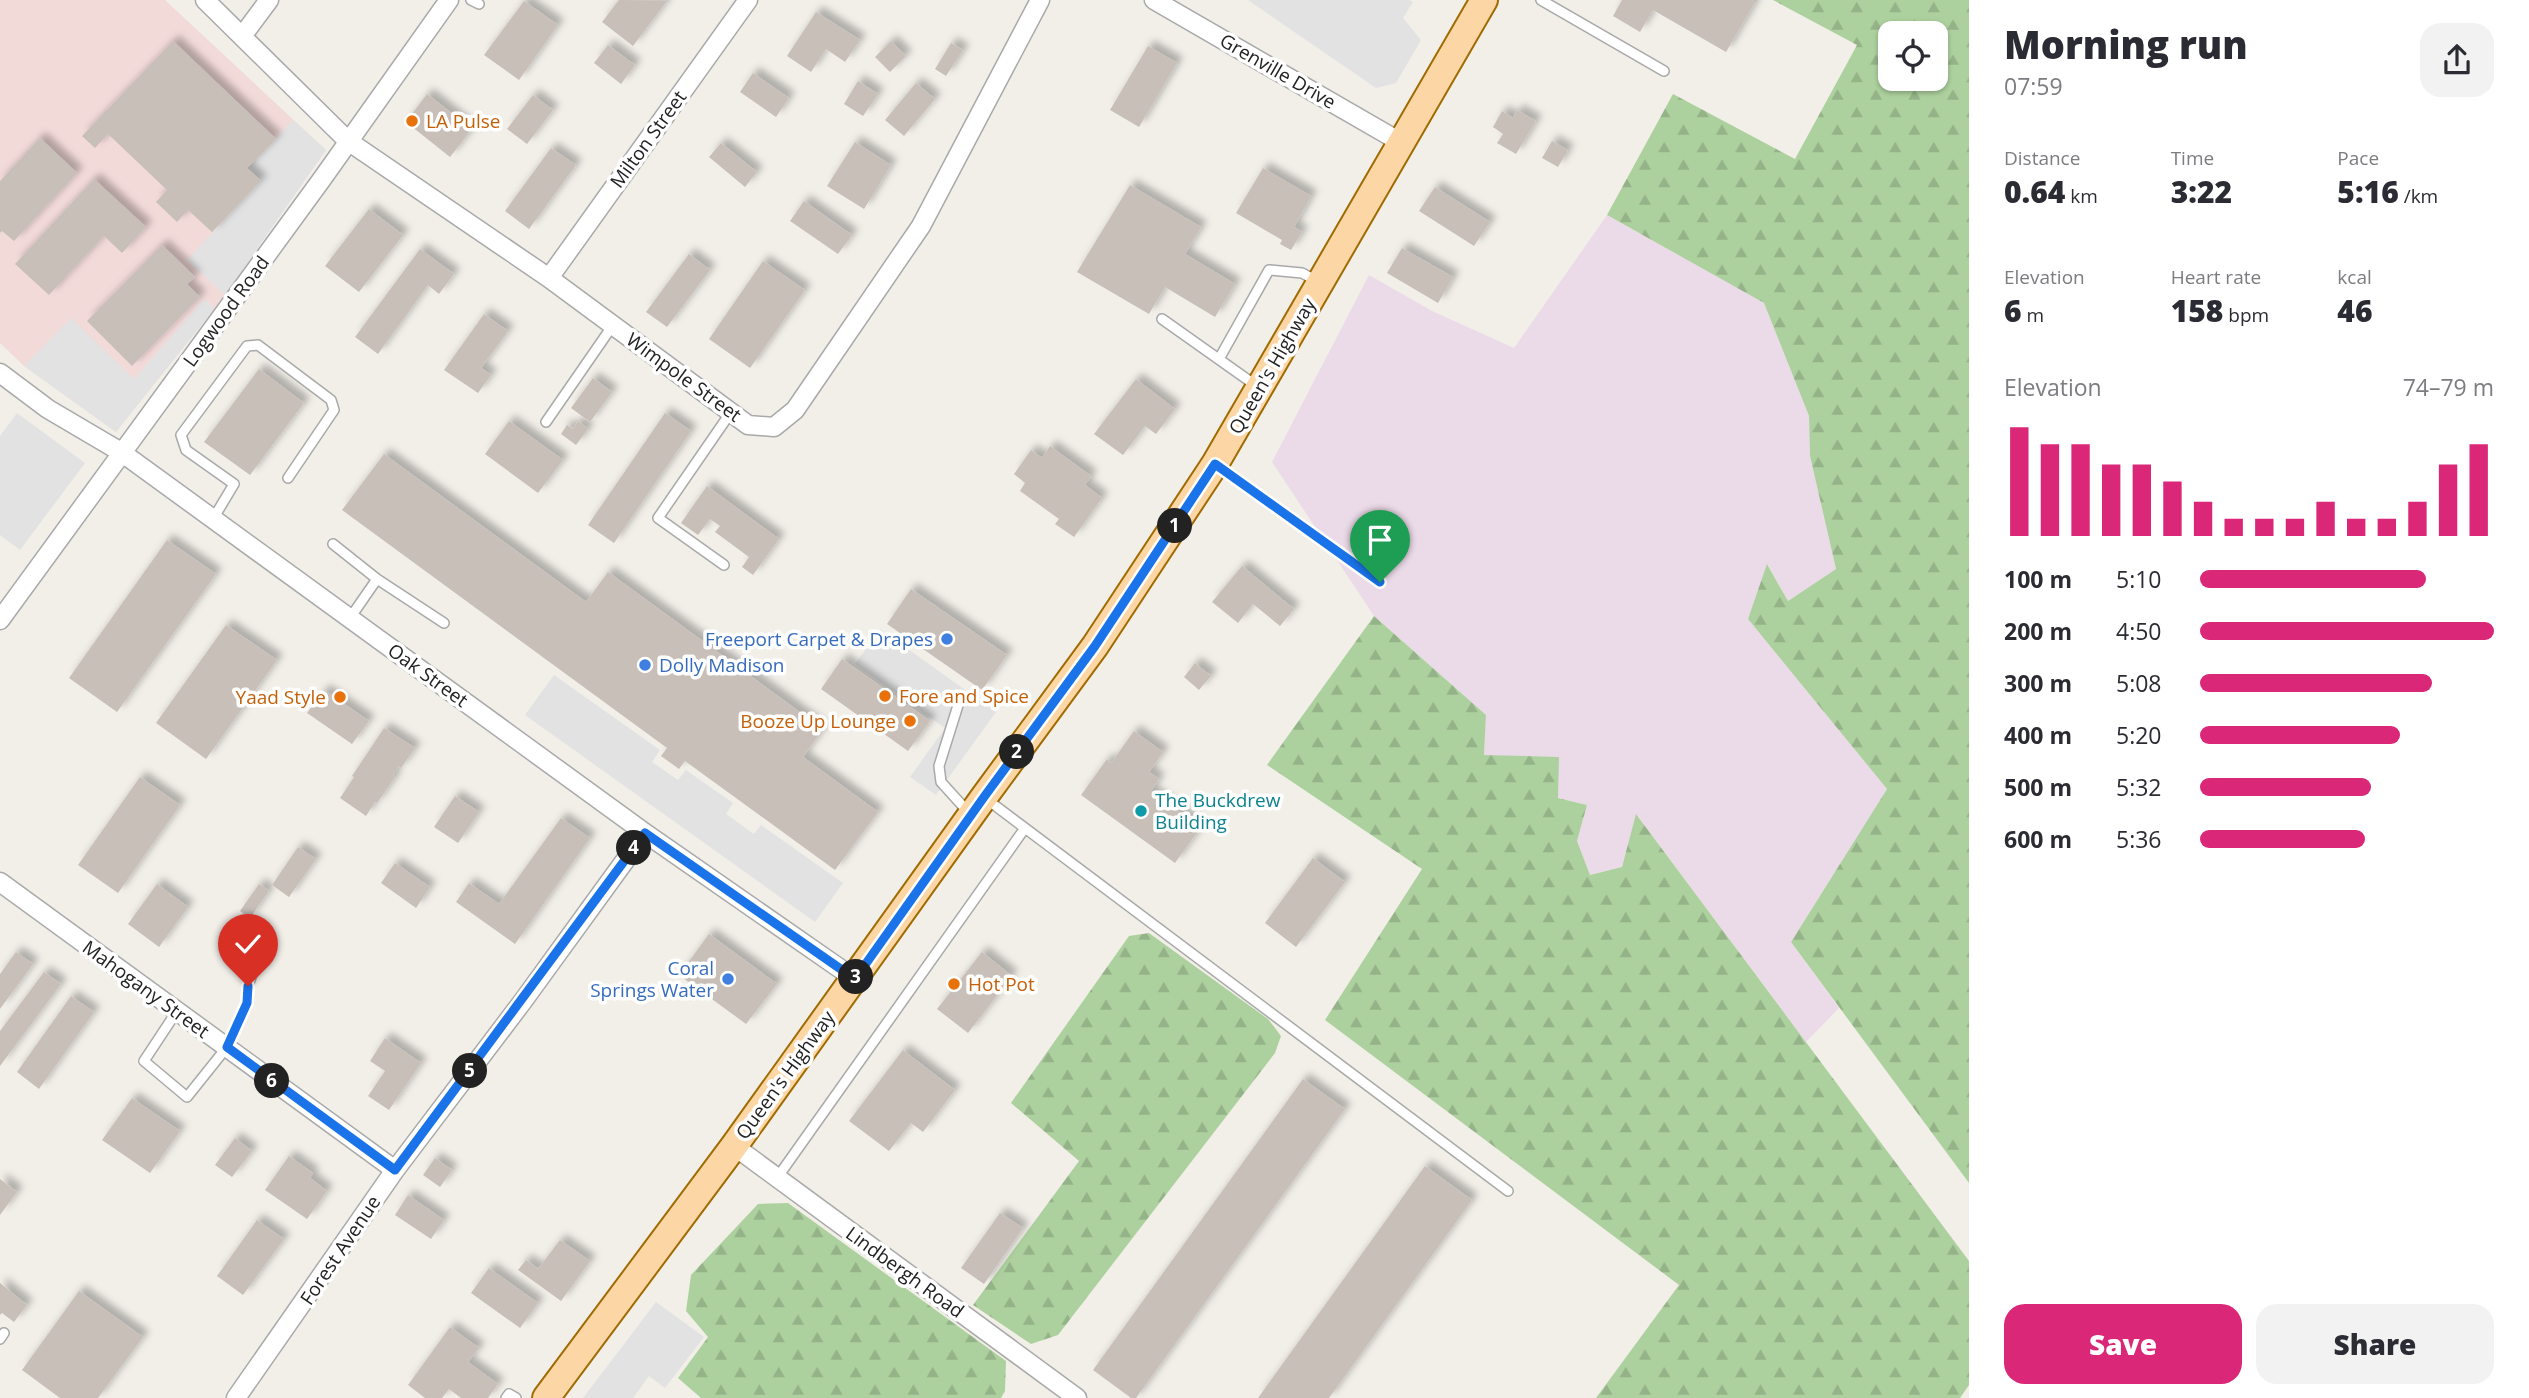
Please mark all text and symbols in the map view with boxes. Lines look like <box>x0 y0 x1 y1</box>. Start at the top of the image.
text: Morning run <box>2004 18 2248 70</box>
map controls <box>1878 21 1948 91</box>
button: locate <box>1878 21 1948 91</box>
button: share <box>2420 23 2494 97</box>
street label: Grenville Drive <box>1215 27 1341 115</box>
text: 07:59 <box>2004 70 2063 102</box>
street label: Milton Street <box>604 85 692 193</box>
place label: LA Pulse <box>426 108 500 134</box>
marker: LA Pulse <box>404 113 420 129</box>
text: Distance <box>2004 145 2080 171</box>
text: Time <box>2171 145 2214 171</box>
text: Pace <box>2337 145 2379 171</box>
text: 0.64 <box>2004 171 2065 212</box>
text: 3:22 <box>2171 171 2232 212</box>
text: 5:16 <box>2337 171 2399 212</box>
text: km <box>2065 183 2098 209</box>
text: /km <box>2399 183 2438 209</box>
street label: Logwood Road <box>177 250 275 372</box>
text: Elevation <box>2004 264 2085 290</box>
text: Heart rate <box>2171 264 2261 290</box>
text: kcal <box>2337 264 2372 290</box>
text: 6 <box>2004 290 2022 331</box>
text: 158 <box>2171 290 2223 331</box>
text: 46 <box>2337 290 2372 331</box>
street label: Queen's Highway <box>1222 293 1322 439</box>
text: m <box>2022 302 2044 328</box>
text: bpm <box>2223 302 2269 328</box>
street label: Wimpole Street <box>621 326 747 428</box>
text: Elevation <box>2004 371 2102 403</box>
text: 74–79 m <box>2403 371 2494 403</box>
pin: 1 <box>1158 508 1192 544</box>
pin <box>1350 510 1410 582</box>
text: 1 <box>1169 512 1180 538</box>
icon: arrive <box>1361 521 1399 559</box>
text: 100 m <box>2004 563 2072 595</box>
text: 5:10 <box>2116 563 2162 595</box>
text: 200 m <box>2004 615 2072 647</box>
text: 4:50 <box>2116 615 2162 647</box>
place label: Freeport Carpet & Drapes <box>705 626 933 652</box>
marker: Freeport Carpet & Drapes <box>939 631 955 647</box>
street label: Oak Street <box>383 637 474 713</box>
place label: Dolly Madison <box>659 652 784 678</box>
marker: Dolly Madison <box>637 657 653 673</box>
text: 300 m <box>2004 667 2072 699</box>
text: 5:08 <box>2116 667 2162 699</box>
place label: Fore and Spice <box>899 683 1029 709</box>
place label: Yaad Style <box>236 684 326 710</box>
marker: Fore and Spice <box>877 688 893 704</box>
marker: Yaad Style <box>332 689 348 705</box>
place label: Booze Up Lounge <box>740 708 896 734</box>
marker: Booze Up Lounge <box>902 713 918 729</box>
text: 400 m <box>2004 719 2072 751</box>
text: 5:20 <box>2116 719 2162 751</box>
pin: 2 <box>1000 734 1034 770</box>
text: 2 <box>1011 738 1022 764</box>
text: 500 m <box>2004 771 2072 803</box>
text: 5:32 <box>2116 771 2162 803</box>
place label: The Buckdrew Building <box>1155 787 1281 835</box>
marker: The Buckdrew Building <box>1133 803 1149 819</box>
text: 600 m <box>2004 823 2072 855</box>
text: 5:36 <box>2116 823 2162 855</box>
pin: 4 <box>616 830 652 866</box>
text: 4 <box>628 834 639 860</box>
pin <box>218 914 278 986</box>
icon: check <box>229 925 267 963</box>
street label: Mahogany Street <box>77 934 215 1044</box>
place label: Coral Springs Water <box>590 955 714 1003</box>
pin: 3 <box>838 960 874 995</box>
text: 3 <box>850 963 861 989</box>
marker: Coral Springs Water <box>720 971 736 987</box>
place label: Hot Pot <box>968 971 1035 997</box>
marker: Hot Pot <box>946 976 962 992</box>
street label: Queen's Highway <box>729 1005 841 1145</box>
pin: 5 <box>452 1054 488 1088</box>
text: 5 <box>464 1057 475 1083</box>
pin: 6 <box>254 1064 290 1098</box>
text: 6 <box>266 1067 277 1093</box>
street label: Forest Avenue <box>294 1190 386 1310</box>
street label: Lindbergh Road <box>841 1220 969 1324</box>
button: Save <box>2004 1304 2242 1384</box>
button: Share <box>2256 1304 2494 1384</box>

